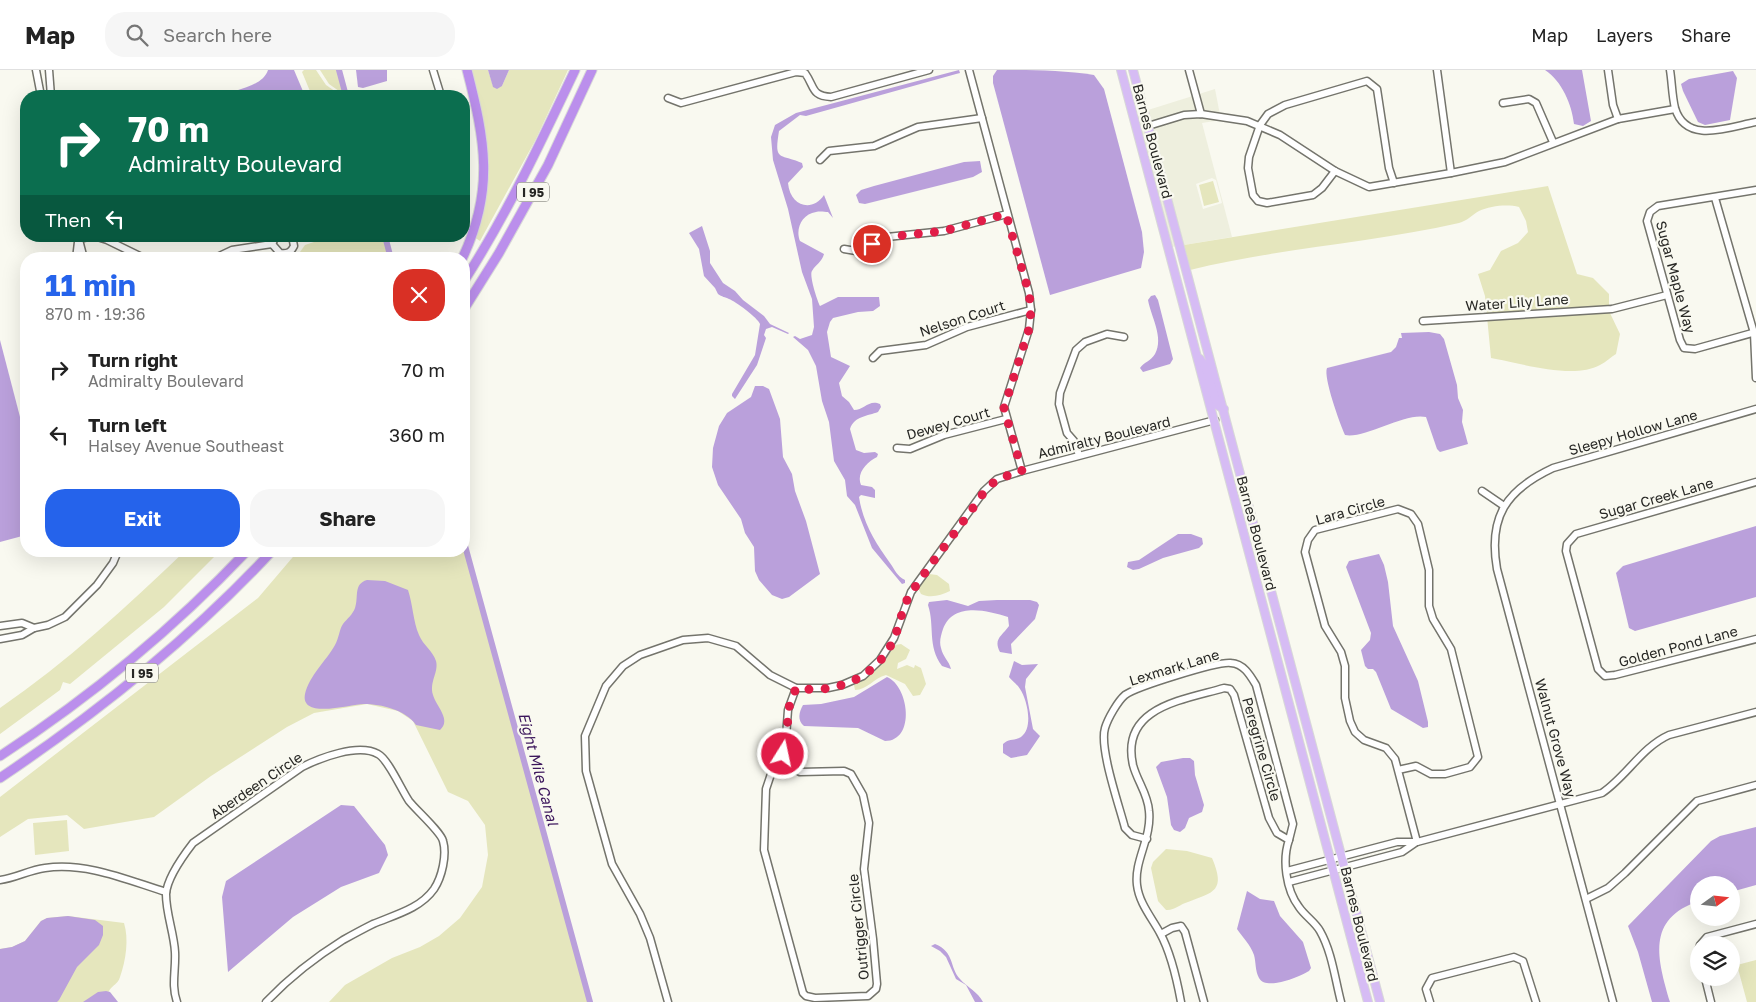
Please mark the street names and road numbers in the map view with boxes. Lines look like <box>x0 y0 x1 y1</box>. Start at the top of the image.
street label: Barnes Boulevard <box>1130 82 1176 200</box>
road number: I 95 <box>517 182 549 202</box>
street label: Sugar Maple Way <box>1653 219 1699 335</box>
street label: Water Lily Lane <box>1465 290 1569 314</box>
street label: Nelson Court <box>917 296 1007 340</box>
street label: Dewey Court <box>904 403 992 443</box>
street label: Sleepy Hollow Lane <box>1567 406 1699 458</box>
street label: Admiralty Boulevard <box>1036 412 1172 462</box>
street label: Barnes Boulevard <box>1234 474 1280 592</box>
street label: Sugar Creek Lane <box>1597 474 1715 522</box>
street label: Lara Circle <box>1313 492 1387 528</box>
street label: Golden Pond Lane <box>1617 622 1739 670</box>
street label: Lexmark Lane <box>1127 645 1221 689</box>
road number: I 95 <box>126 664 158 682</box>
street label: Walnut Grove Way <box>1532 677 1580 799</box>
street label: Peregrine Circle <box>1239 695 1285 803</box>
street label: Aberdeen Circle <box>207 748 305 822</box>
street label: Barnes Boulevard <box>1337 865 1383 983</box>
street label: Outrigger Circle <box>844 873 872 981</box>

